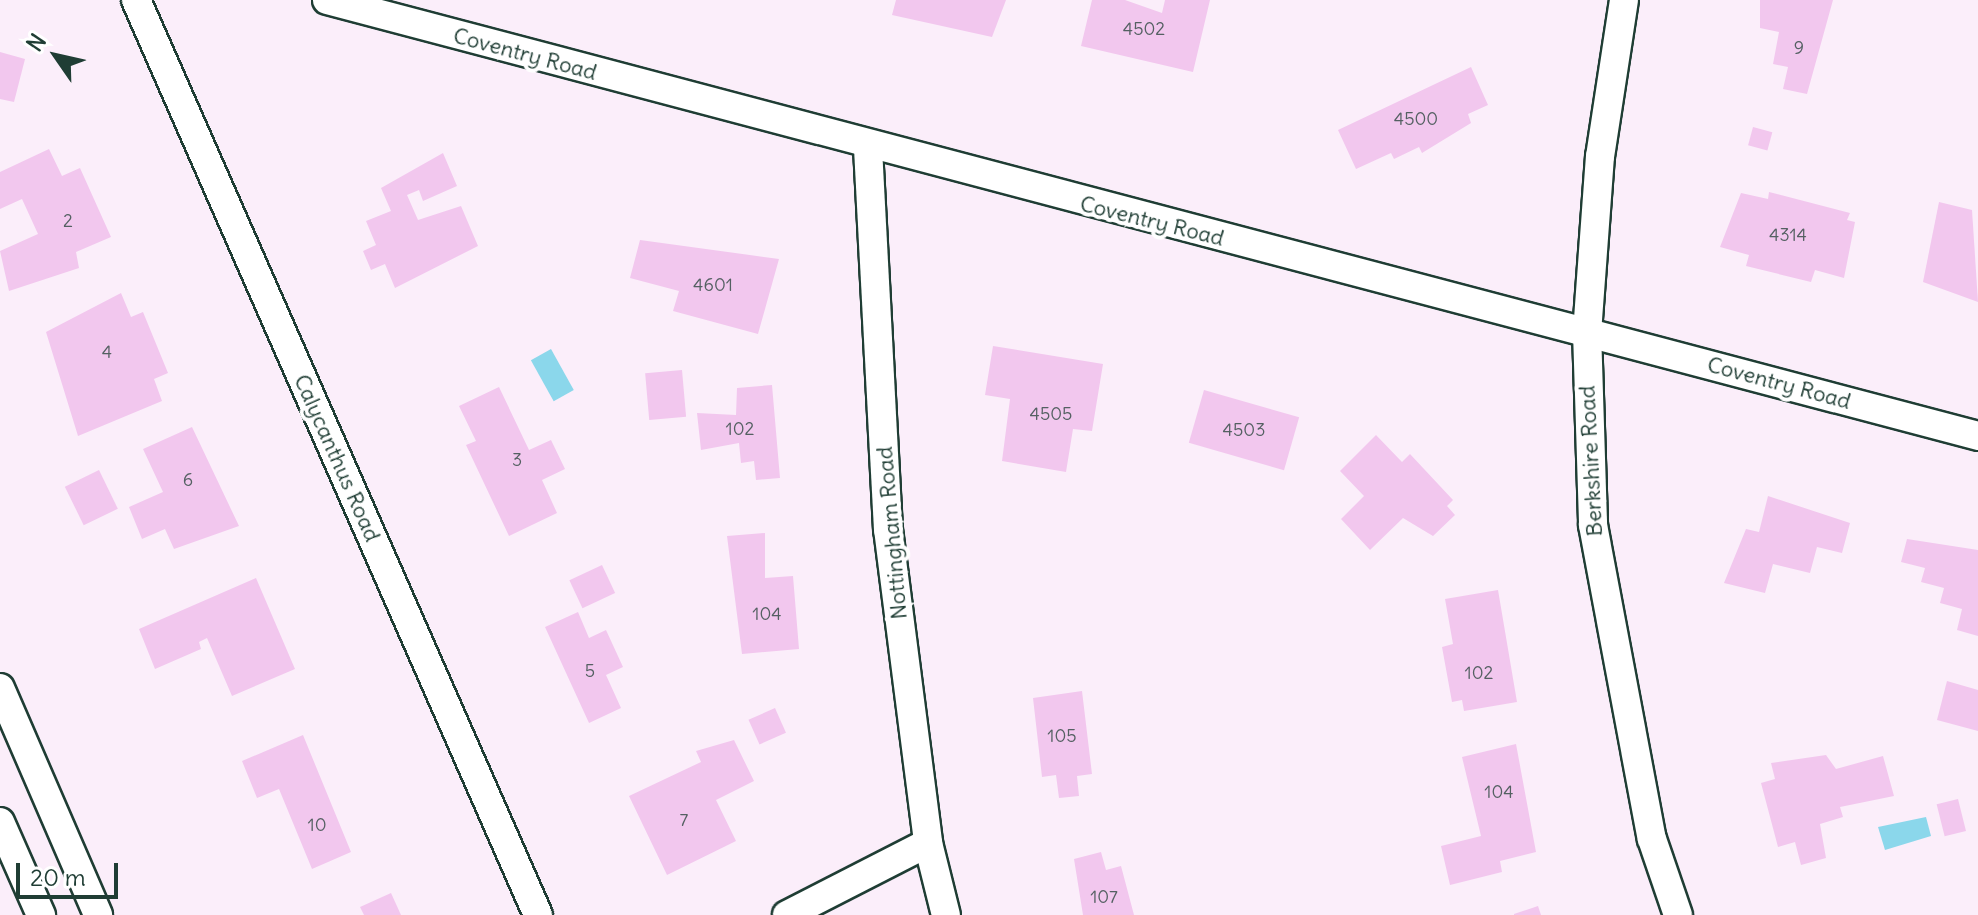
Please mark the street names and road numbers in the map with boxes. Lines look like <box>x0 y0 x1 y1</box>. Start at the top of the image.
street label: Coventry Road <box>450 22 600 86</box>
street label: Coventry Road <box>1077 190 1227 252</box>
street label: Coventry Road <box>1704 351 1854 415</box>
street label: Calycanthus Road <box>288 370 386 546</box>
street label: Berkshire Road <box>1574 385 1608 537</box>
street label: Nottingham Road <box>871 445 913 621</box>

